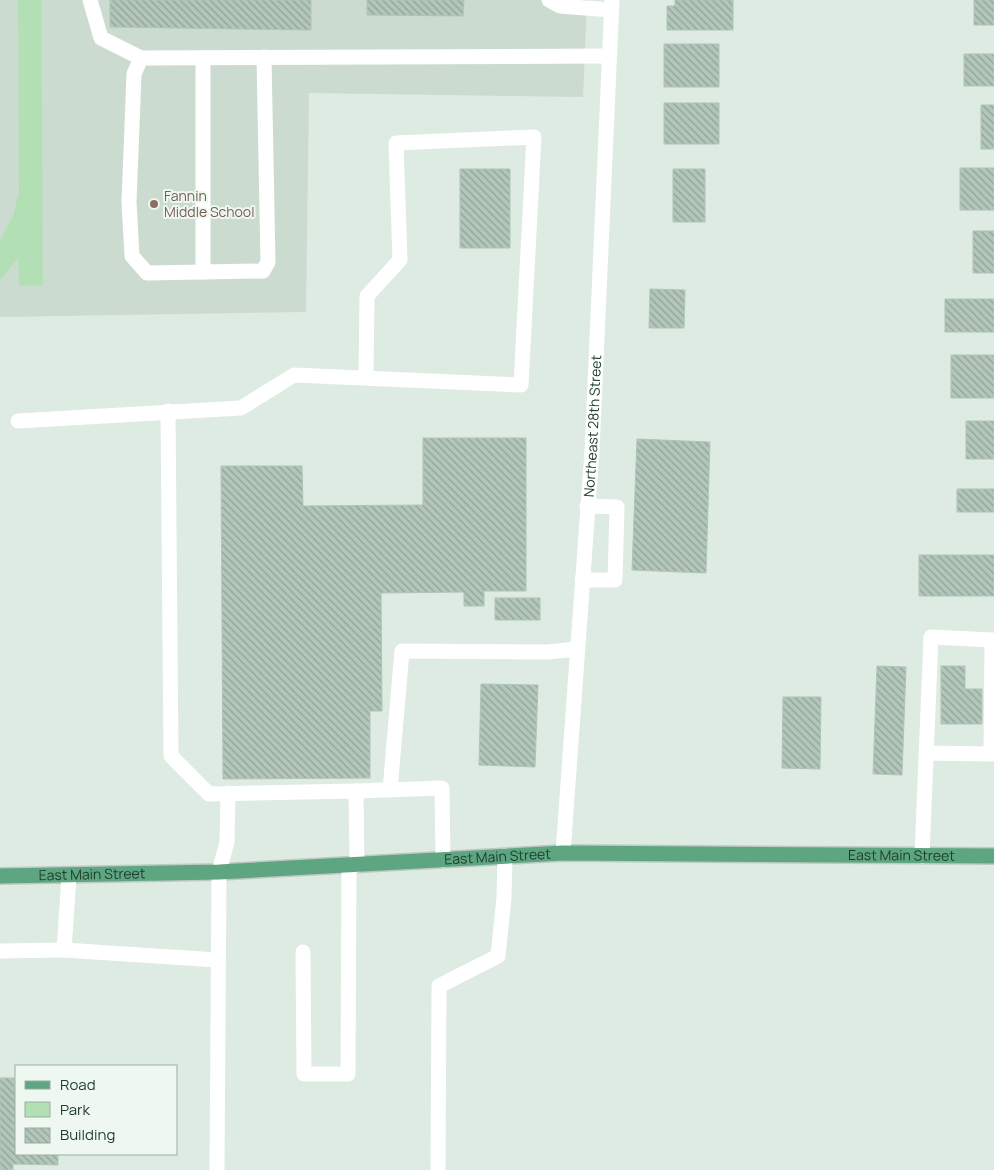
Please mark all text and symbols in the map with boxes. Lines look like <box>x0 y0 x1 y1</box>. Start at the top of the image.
place label: Fannin Middle School <box>164 186 254 221</box>
marker: Fannin Middle School <box>148 198 160 210</box>
street label: Northeast 28th Street <box>579 354 605 498</box>
street label: East Main Street <box>444 844 552 869</box>
street label: East Main Street <box>848 845 955 865</box>
street label: East Main Street <box>38 863 146 884</box>
legend <box>15 1065 178 1155</box>
text: Road <box>60 1074 96 1095</box>
text: Park <box>60 1099 90 1120</box>
text: Building <box>60 1124 115 1145</box>

